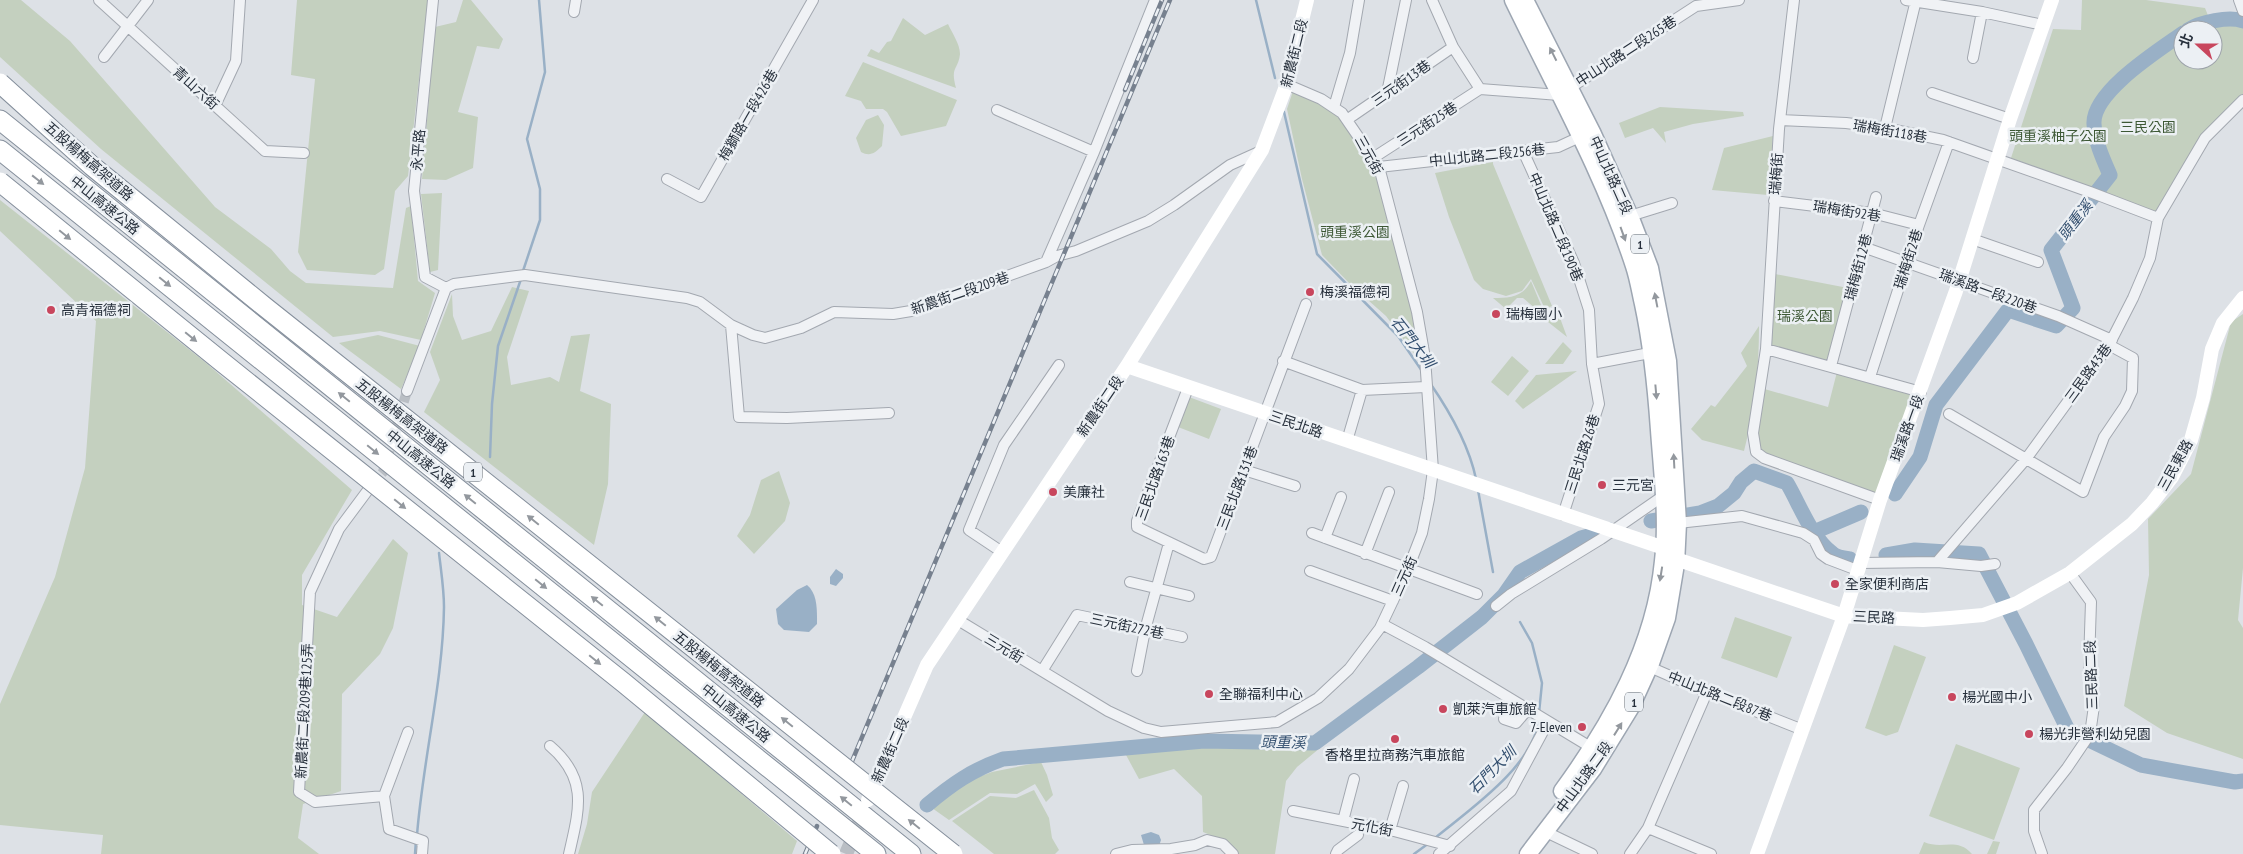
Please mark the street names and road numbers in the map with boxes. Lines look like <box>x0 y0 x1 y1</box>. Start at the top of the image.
street label: 中山北路二段265巷 <box>1572 12 1680 90</box>
street label: 新農街二段 <box>1277 17 1311 89</box>
street label: 三元街13巷 <box>1368 56 1434 110</box>
street label: 青山六街 <box>169 63 223 113</box>
street label: 梅獅路一段426巷 <box>714 66 782 164</box>
street label: 三元街25巷 <box>1393 98 1461 150</box>
street label: 瑞梅街118巷 <box>1852 116 1928 146</box>
street label: 五股楊梅高架道路 <box>41 117 137 205</box>
street label: 永平路 <box>407 128 429 172</box>
street label: 三元街 <box>1351 132 1387 178</box>
street label: 中山北路二段 <box>1586 133 1636 217</box>
street label: 中山北路二段256巷 <box>1428 140 1546 170</box>
street label: 瑞梅街 <box>1766 152 1786 196</box>
street label: 中山北路二段190巷 <box>1525 170 1587 284</box>
street label: 中山高速公路 <box>67 172 143 238</box>
street label: 瑞梅街92巷 <box>1812 197 1882 225</box>
street label: 瑞梅街2巷 <box>1890 227 1926 291</box>
street label: 瑞梅街12巷 <box>1840 232 1876 302</box>
road number: 1 <box>1631 234 1649 253</box>
street label: 瑞溪路一段220巷 <box>1937 265 2039 317</box>
street label: 新農街二段209巷 <box>908 268 1012 318</box>
street label: 三民路43巷 <box>2061 340 2115 406</box>
street label: 新農街二段 <box>1073 372 1127 440</box>
street label: 五股楊梅高架道路 <box>352 374 452 458</box>
street label: 瑞溪路一段 <box>1887 392 1927 464</box>
street label: 三民北路 <box>1267 406 1325 442</box>
street label: 三民北路26巷 <box>1561 412 1603 496</box>
street label: 中山高速公路 <box>383 426 459 492</box>
street label: 三民北路163巷 <box>1131 433 1179 523</box>
street label: 三民東路 <box>2154 436 2196 494</box>
street label: 三民北路131巷 <box>1213 443 1261 533</box>
road number: 1 <box>464 462 482 482</box>
street label: 三元街 <box>1387 553 1421 599</box>
street label: 三民路 <box>1853 607 1895 627</box>
street label: 三元街272巷 <box>1088 609 1166 643</box>
street label: 五股楊梅高架道路 <box>670 627 768 711</box>
street label: 三元街 <box>981 629 1027 667</box>
street label: 三民路二段 <box>2081 640 2101 710</box>
street label: 新農街二段209巷125弄 <box>291 643 317 779</box>
street label: 中山北路二段87巷 <box>1665 667 1775 725</box>
street label: 中山高速公路 <box>698 680 774 746</box>
road number: 1 <box>1625 692 1643 712</box>
street label: 新農街二段 <box>868 714 912 786</box>
street label: 中山北路二段 <box>1552 738 1616 816</box>
street label: 元化街 <box>1350 814 1394 840</box>

